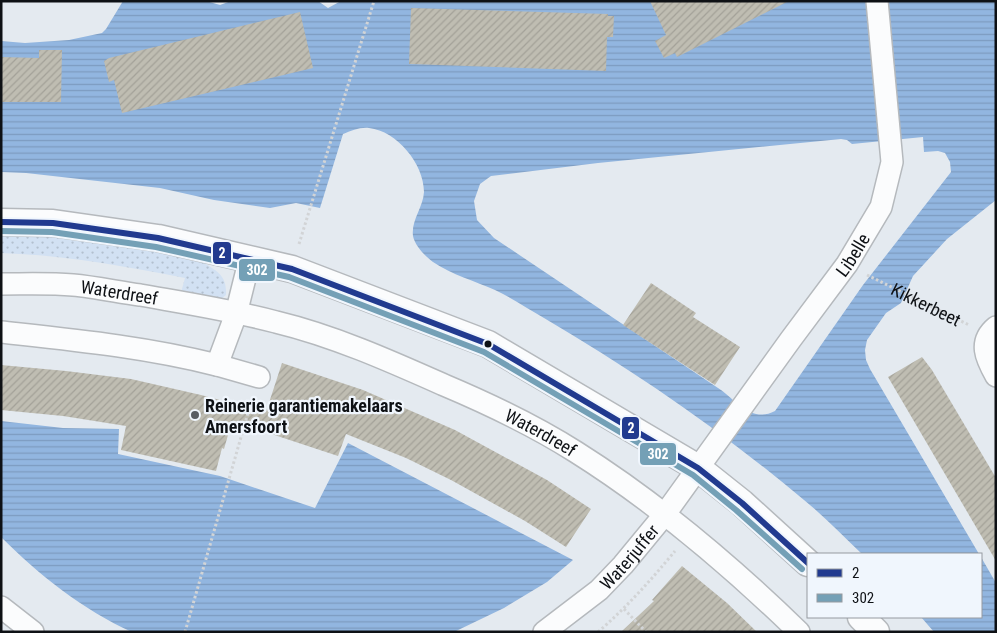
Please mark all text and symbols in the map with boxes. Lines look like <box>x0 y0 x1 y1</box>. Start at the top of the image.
street label: Libelle <box>831 229 874 280</box>
line badge: 2 <box>212 241 232 265</box>
text: 2 <box>218 245 226 261</box>
line badge: 302 <box>238 258 276 282</box>
text: 302 <box>246 262 268 278</box>
street label: Waterdreef <box>79 275 160 309</box>
street label: Kikkerbeet <box>888 278 965 330</box>
unlabelled marker <box>483 339 493 349</box>
place label: Reinerie garantiemakelaars Amersfoort <box>205 395 403 437</box>
street label: Waterdreef <box>502 404 581 460</box>
marker: Reinerie garantiemakelaars Amersfoort <box>189 409 201 421</box>
line badge: 2 <box>621 416 640 440</box>
text: 2 <box>627 420 635 436</box>
line badge: 302 <box>639 442 677 466</box>
text: 302 <box>647 446 669 462</box>
street label: Waterjuffer <box>595 520 663 594</box>
legend <box>807 553 982 618</box>
text: 2 <box>852 564 859 582</box>
text: 302 <box>852 589 874 607</box>

